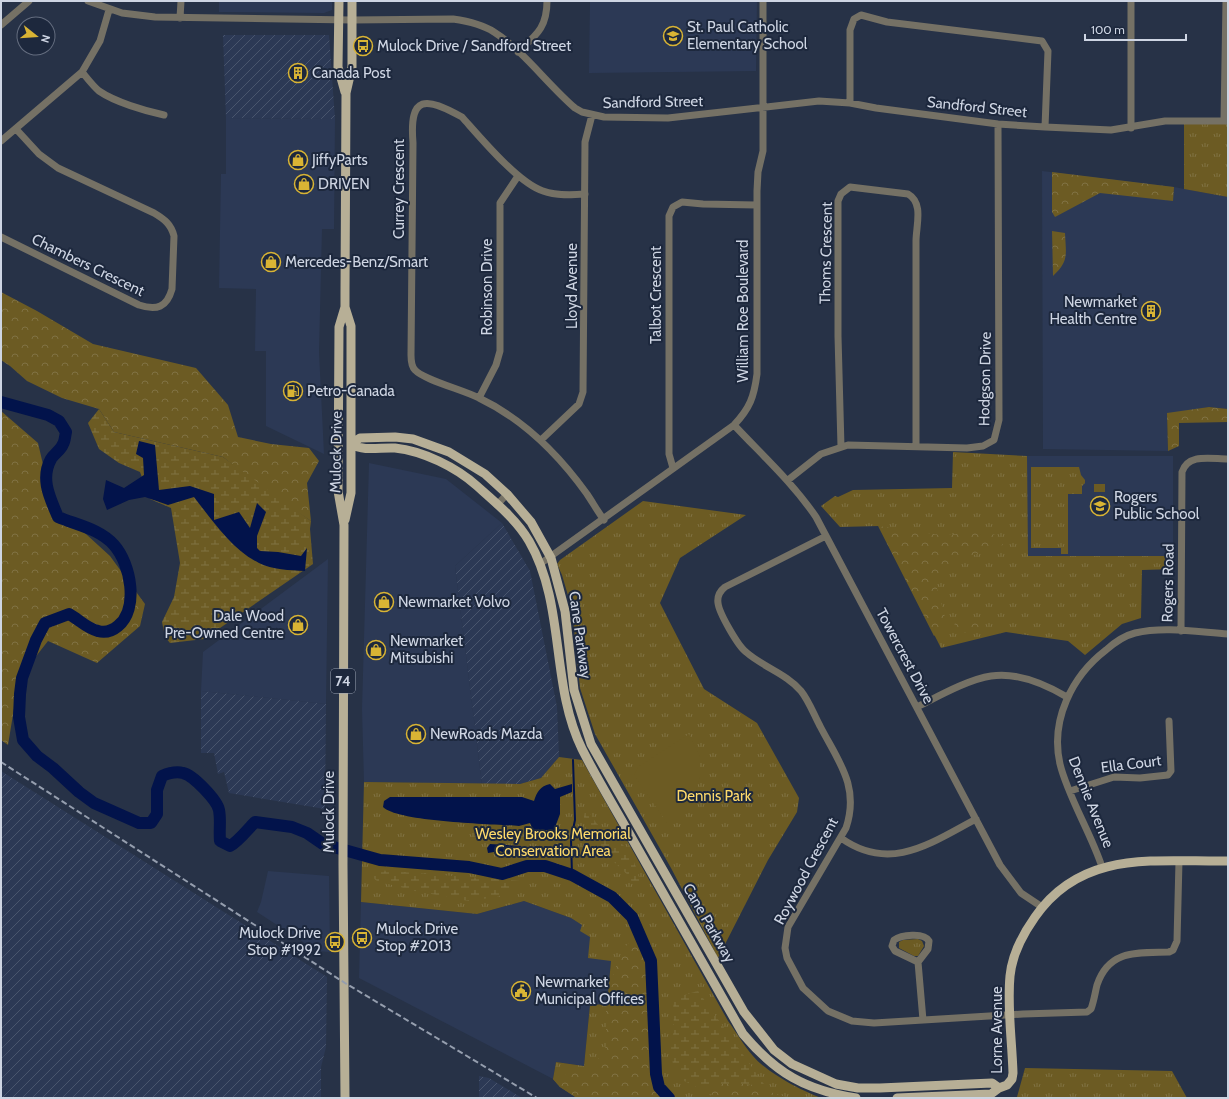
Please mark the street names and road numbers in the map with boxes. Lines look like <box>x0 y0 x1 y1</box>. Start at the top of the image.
street label: Sandford Street <box>603 92 703 112</box>
street label: Sandford Street <box>926 93 1028 121</box>
street label: Currey Crescent <box>390 139 408 239</box>
street label: Thoms Crescent <box>816 202 836 304</box>
street label: Chambers Crescent <box>29 230 147 300</box>
street label: Robinson Drive <box>478 238 496 335</box>
street label: William Roe Boulevard <box>734 240 752 382</box>
street label: Lloyd Avenue <box>563 243 581 329</box>
street label: Talbot Crescent <box>647 246 665 344</box>
street label: Hodgson Drive <box>975 331 995 426</box>
street label: Mulock Drive <box>326 410 346 493</box>
street label: Rogers Road <box>1158 543 1178 623</box>
street label: Cane Parkway <box>565 590 595 680</box>
street label: Towercrest Drive <box>872 605 938 707</box>
road number: 74 <box>331 669 355 693</box>
street label: Ella Court <box>1100 751 1162 777</box>
street label: Dennie Avenue <box>1064 754 1118 851</box>
street label: Mulock Drive <box>320 771 338 853</box>
street label: Roywood Crescent <box>770 814 842 928</box>
street label: Cane Parkway <box>679 880 739 966</box>
street label: Lorne Avenue <box>988 986 1006 1074</box>

